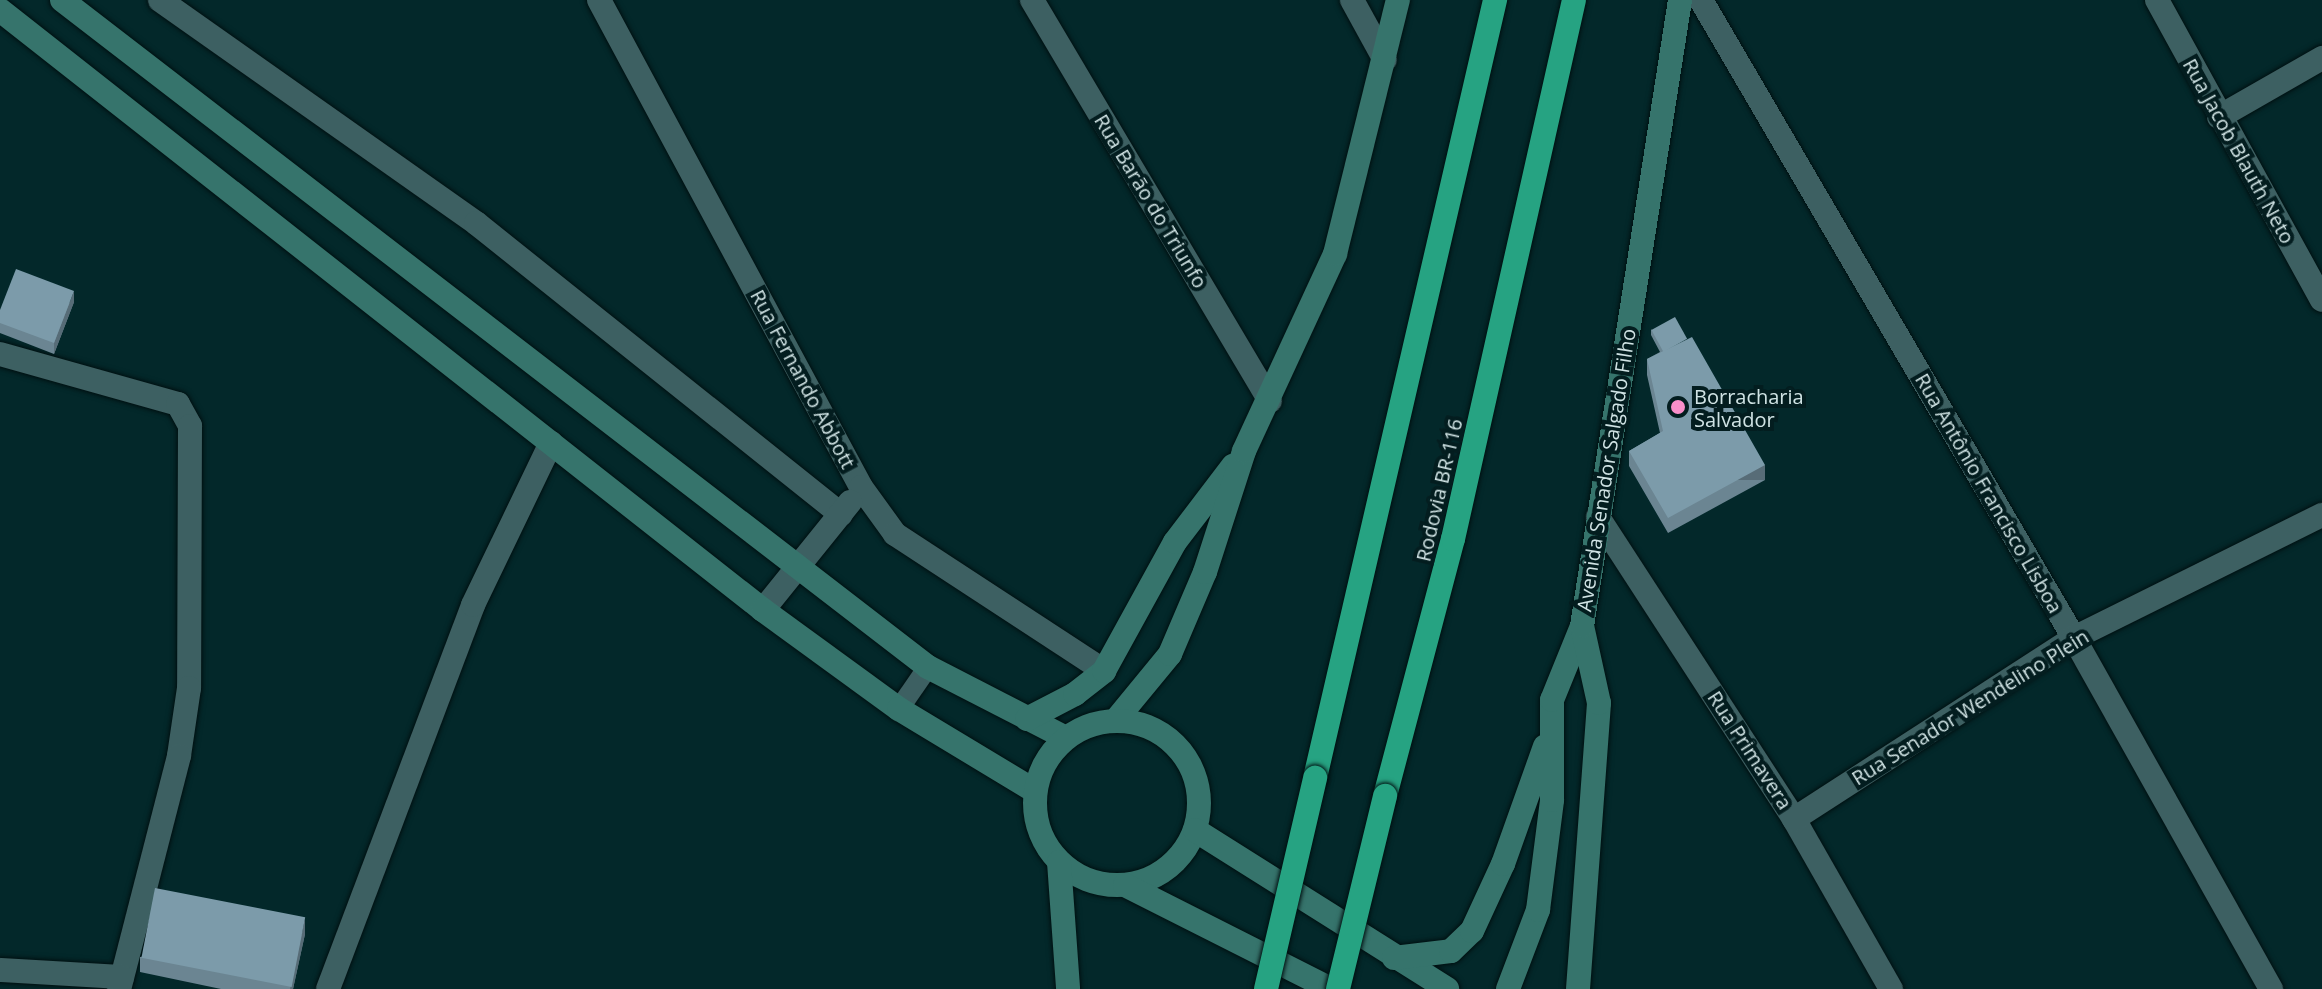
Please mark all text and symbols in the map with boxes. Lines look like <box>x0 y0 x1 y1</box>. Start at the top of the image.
street label: Rua Jacob Blauth Neto <box>2178 54 2300 248</box>
street label: Rua Barão do Triunfo <box>1090 110 1212 292</box>
street label: Rua Fernando Abbott <box>746 285 860 473</box>
street label: Avenida Senador Salgado Filho <box>1572 327 1640 613</box>
street label: Rua Antônio Francisco Lisboa <box>1910 369 2068 617</box>
place label: Borracharia Salvador <box>1694 384 1804 431</box>
marker: Borracharia Salvador <box>1669 398 1687 416</box>
street label: Rodovia BR-116 <box>1411 416 1467 564</box>
street label: Rua Senador Wendelino Plein <box>1847 624 2093 790</box>
street label: Rua Primavera <box>1703 686 1797 814</box>

